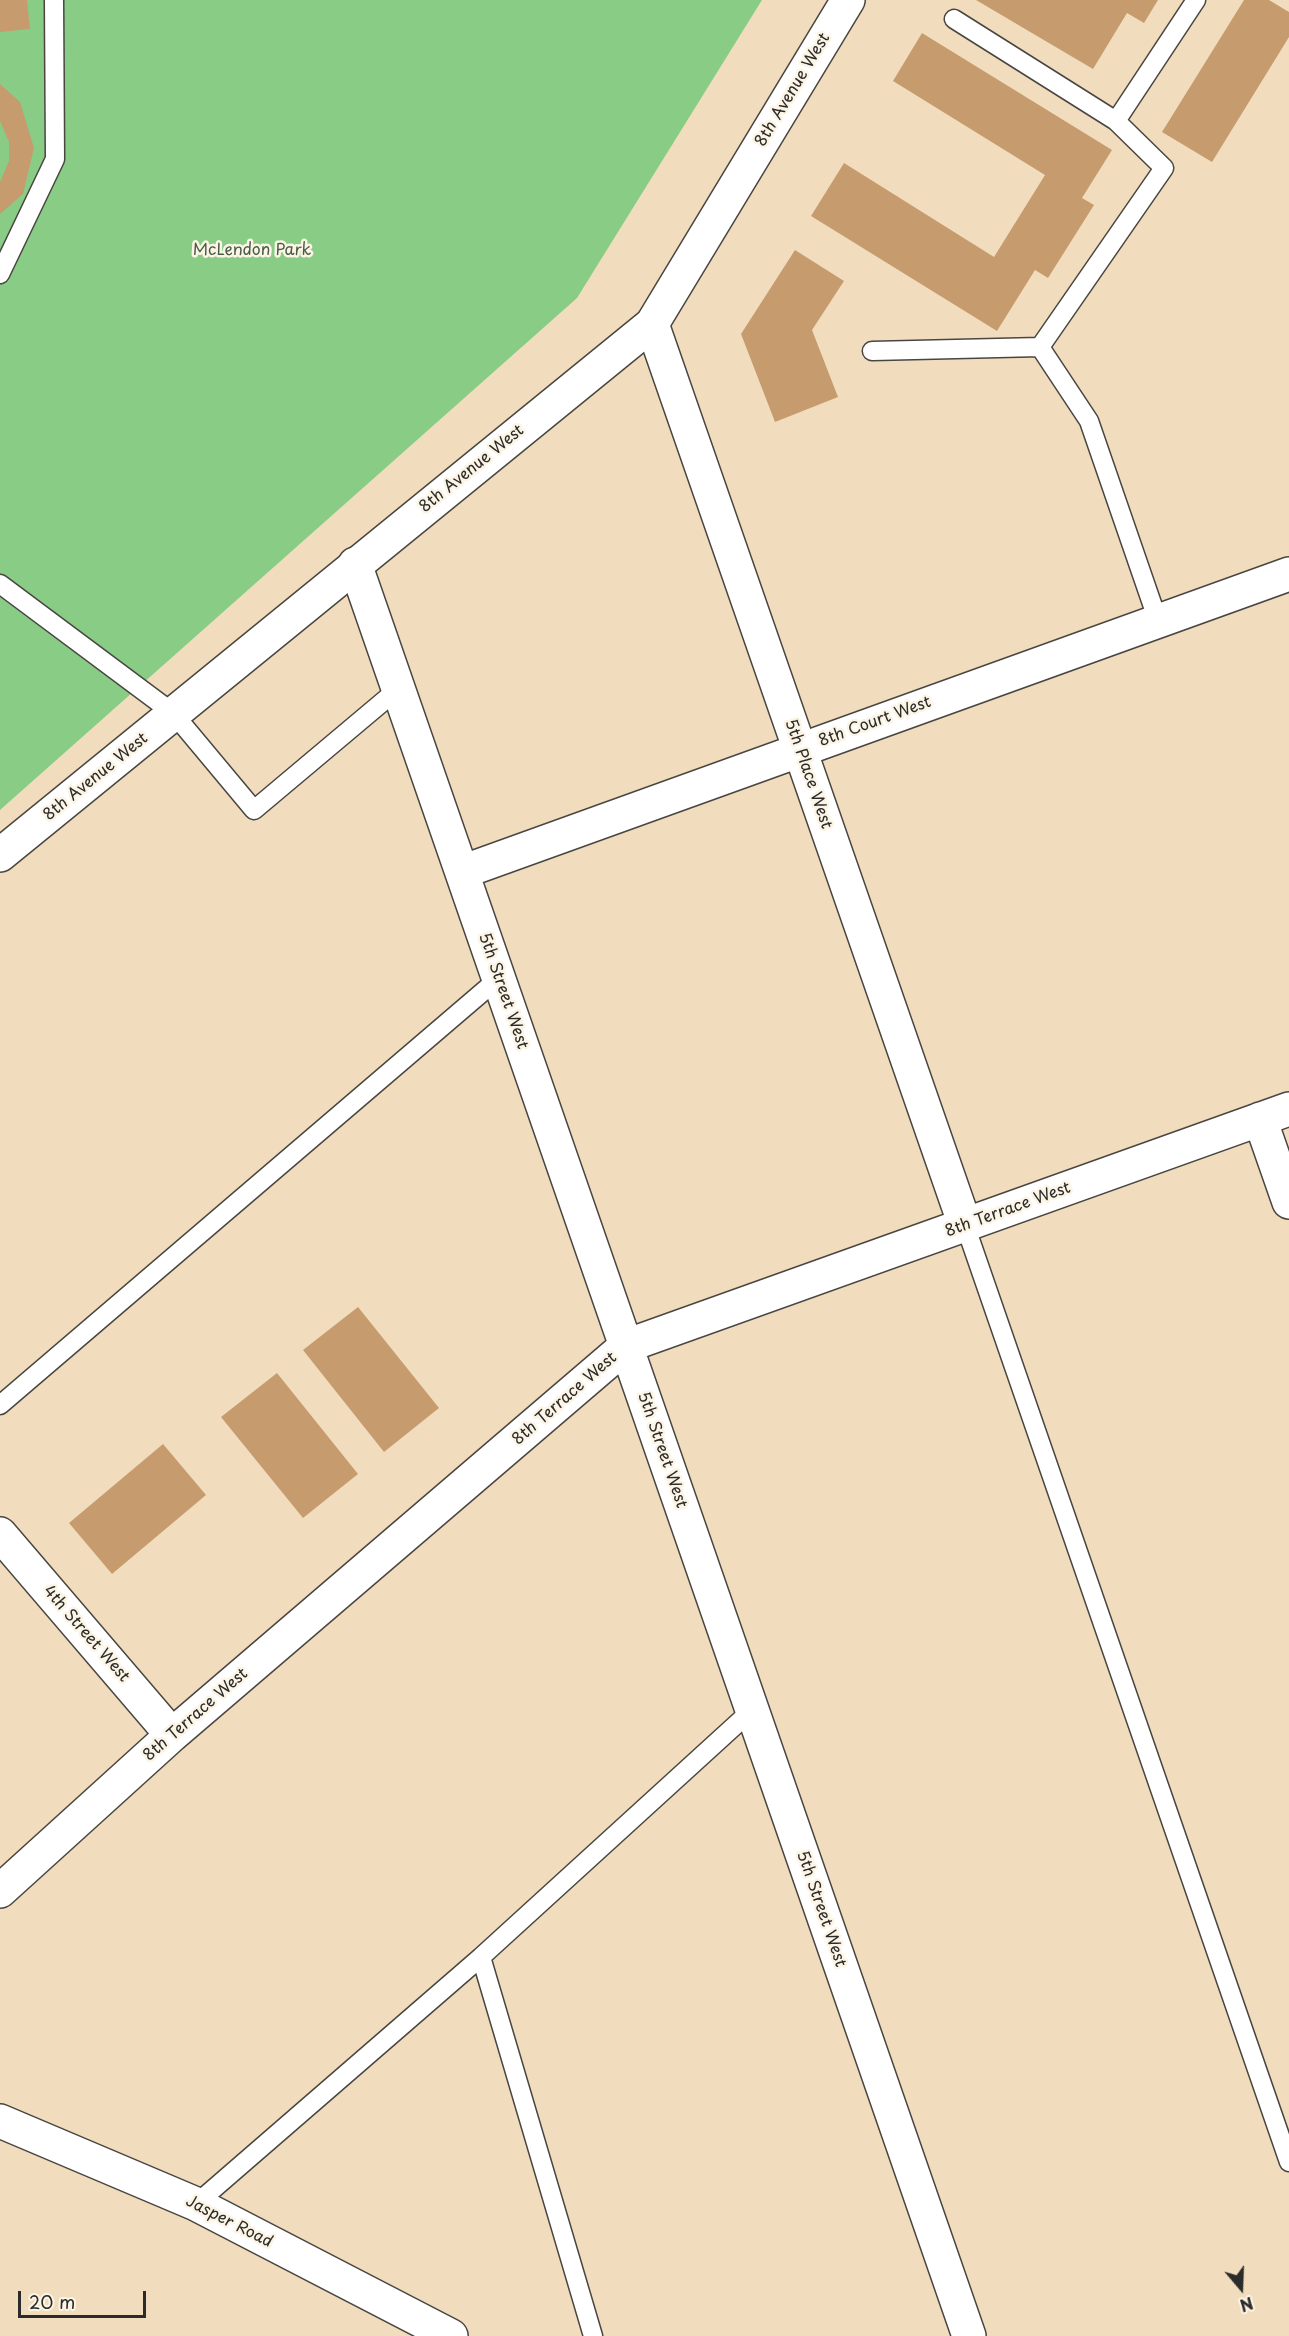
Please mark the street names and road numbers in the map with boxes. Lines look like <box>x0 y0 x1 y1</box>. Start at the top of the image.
street label: 8th Avenue West <box>752 30 834 150</box>
street label: 8th Avenue West <box>416 421 528 517</box>
street label: 8th Court West <box>816 693 934 751</box>
street label: 5th Place West <box>780 717 836 831</box>
street label: 8th Avenue West <box>40 729 152 825</box>
street label: 5th Street West <box>474 930 532 1052</box>
street label: 8th Terrace West <box>943 1178 1073 1242</box>
street label: 8th Terrace West <box>509 1348 621 1450</box>
street label: 5th Street West <box>633 1389 691 1511</box>
street label: 4th Street West <box>39 1582 133 1686</box>
street label: 8th Terrace West <box>140 1664 252 1766</box>
street label: 5th Street West <box>792 1848 850 1970</box>
street label: Jasper Road <box>182 2192 276 2252</box>

